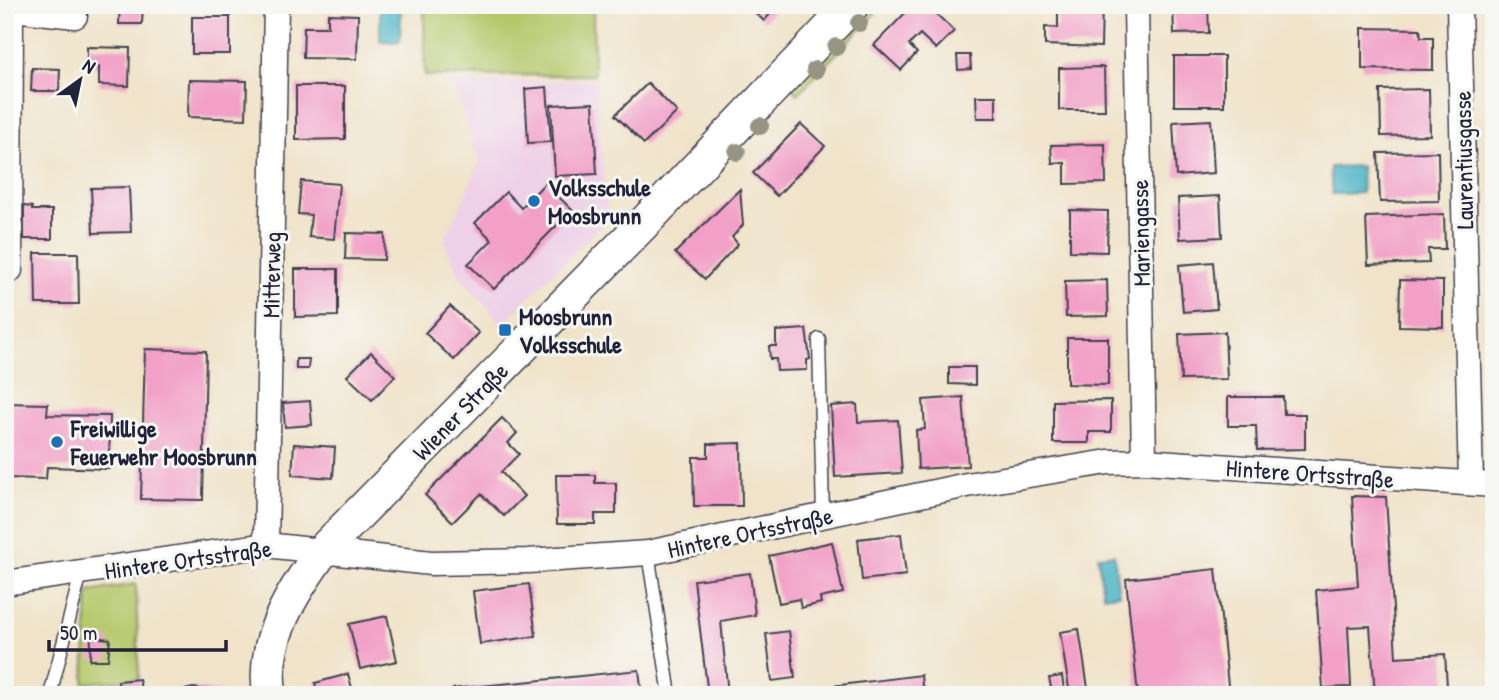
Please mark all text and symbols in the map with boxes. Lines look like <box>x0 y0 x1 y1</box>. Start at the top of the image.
north arrow <box>46 46 116 116</box>
text: N <box>78 52 101 79</box>
street label: Laurentiusgasse <box>1446 90 1480 229</box>
place label: Volksschule Moosbrunn <box>548 171 651 231</box>
street label: Mariengasse <box>1123 179 1157 287</box>
marker: Volksschule Moosbrunn <box>526 193 542 209</box>
street label: Mitterweg <box>254 232 288 318</box>
place label: Moosbrunn Volksschule <box>519 300 622 360</box>
marker: Moosbrunn Volksschule <box>497 322 513 338</box>
street label: Wiener Straße <box>405 355 515 467</box>
place label: Freiwillige Feuerwehr Moosbrunn <box>70 412 257 472</box>
marker: Freiwillige Feuerwehr Moosbrunn <box>49 434 65 450</box>
street label: Hintere Ortsstraße <box>1225 451 1395 495</box>
street label: Hintere Ortsstraße <box>664 499 836 565</box>
street label: Hintere Ortsstraße <box>103 531 274 587</box>
scale bar <box>49 609 226 653</box>
text: 50 m <box>60 618 97 647</box>

